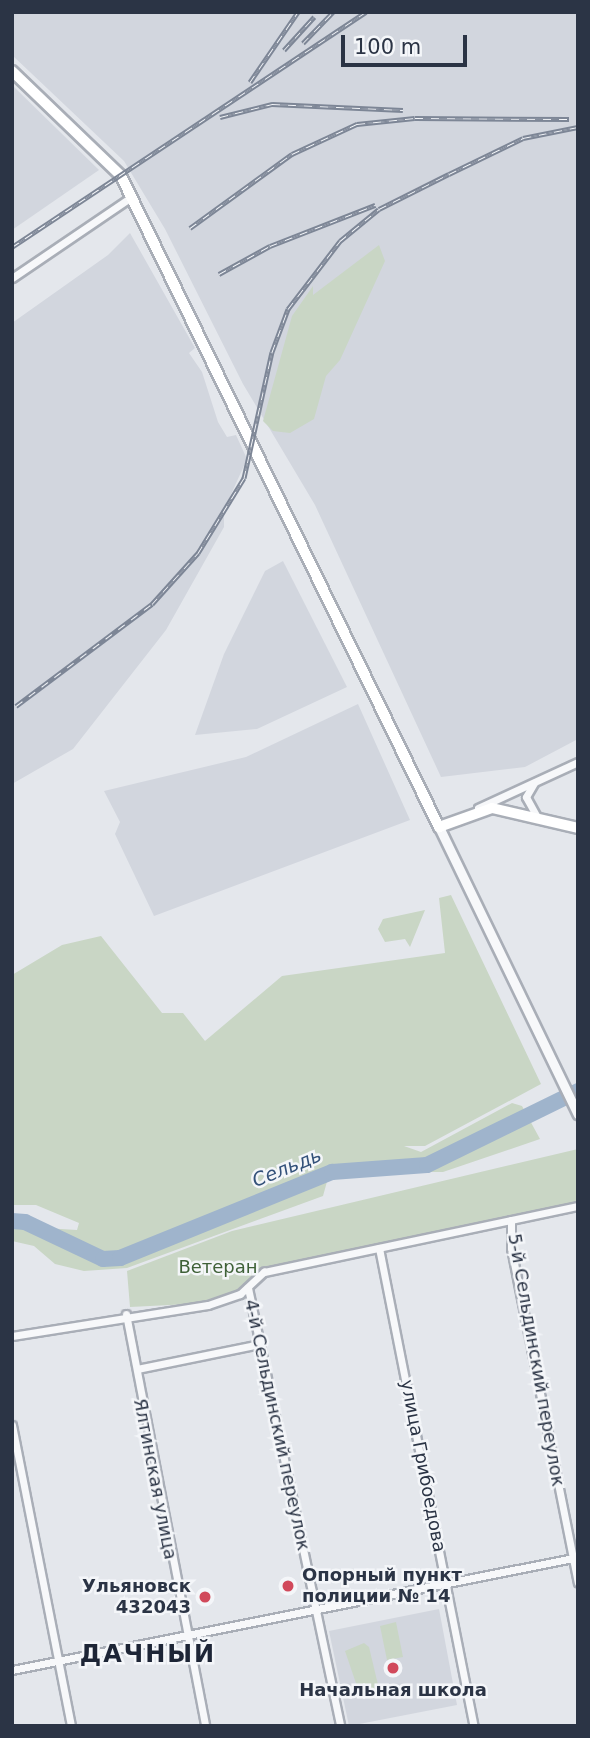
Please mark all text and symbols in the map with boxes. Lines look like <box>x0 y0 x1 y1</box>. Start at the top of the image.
scale bar <box>345 21 471 65</box>
text: 100 m <box>354 35 421 59</box>
water label: Сельдь <box>249 1144 325 1192</box>
street label: 5-й Сельдинский переулок <box>503 1232 569 1488</box>
park label: Ветеран <box>178 1256 258 1278</box>
street label: 4-й Сельдинский переулок <box>240 1297 314 1553</box>
street label: улица Грибоедова <box>396 1378 450 1554</box>
street label: Ялтинская улица <box>129 1397 181 1561</box>
place label: Опорный пункт полиции № 14 <box>302 1565 462 1608</box>
place label: Ульяновск 432043 <box>82 1576 191 1618</box>
marker: Опорный пункт полиции № 14 <box>280 1578 296 1594</box>
marker: Ульяновск 432043 <box>197 1589 213 1605</box>
district label: ДАЧНЫЙ <box>81 1641 215 1669</box>
marker: Начальная школа <box>385 1660 401 1676</box>
place label: Начальная школа <box>299 1679 487 1701</box>

